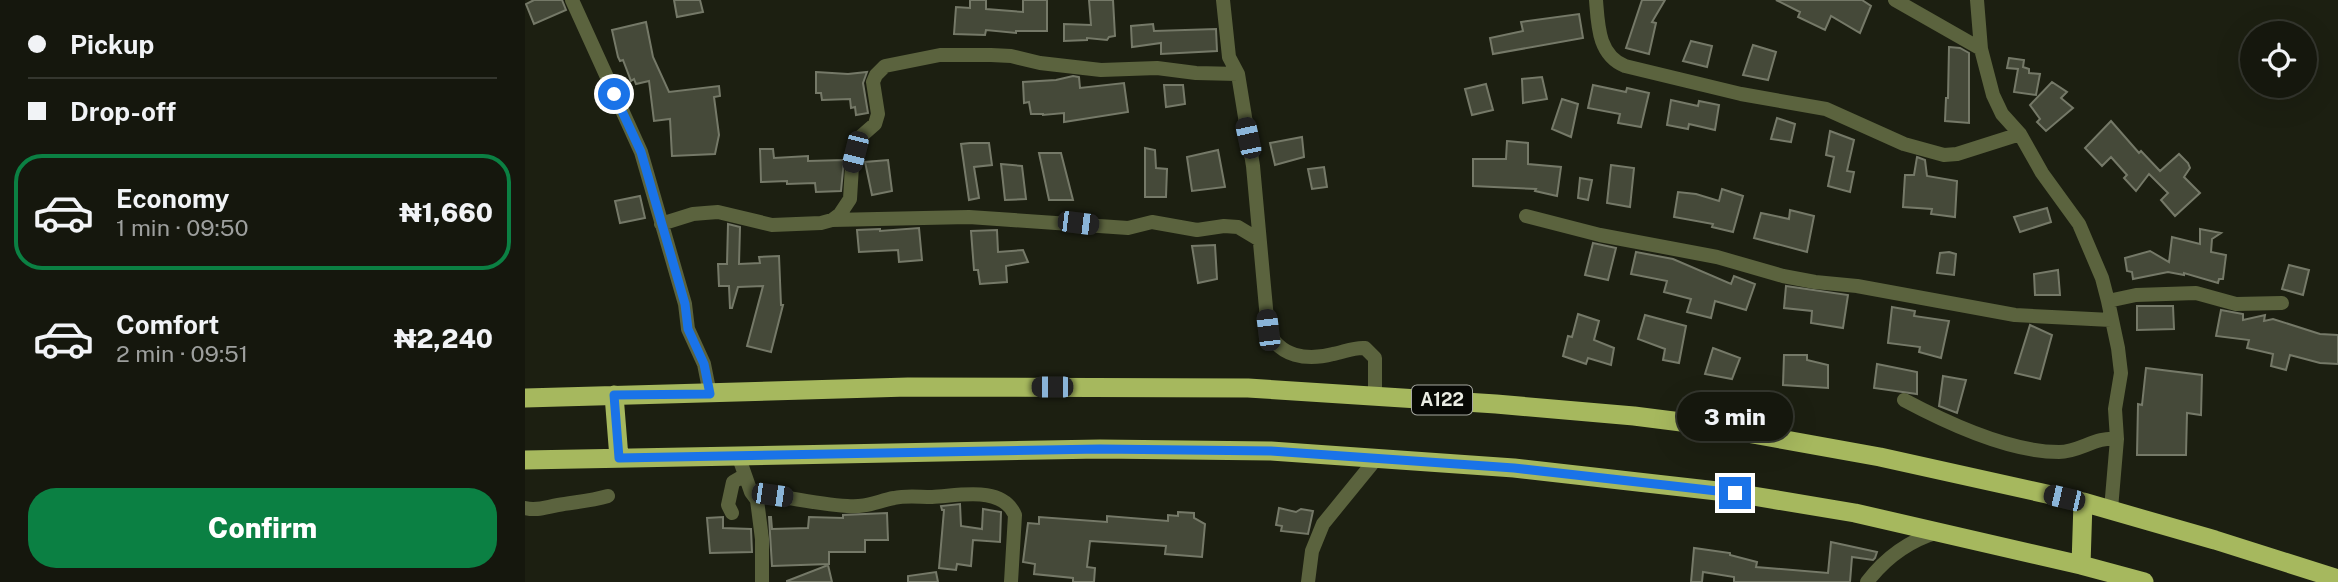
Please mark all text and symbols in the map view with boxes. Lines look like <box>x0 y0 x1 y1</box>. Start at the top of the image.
map controls <box>2240 21 2317 98</box>
button: locate <box>2240 21 2317 98</box>
text: Pickup <box>70 29 154 60</box>
route start <box>598 78 630 110</box>
text: Drop-off <box>70 96 176 127</box>
car <box>1234 115 1263 161</box>
car <box>840 129 871 175</box>
icon: car <box>32 181 95 244</box>
text: Economy <box>116 183 229 214</box>
text: ₦1,660 <box>399 197 493 228</box>
car <box>1056 210 1101 236</box>
text: 1 min · 09:50 <box>116 214 249 241</box>
icon: car <box>32 307 95 370</box>
car <box>1256 308 1281 352</box>
text: Comfort <box>116 309 219 340</box>
text: ₦2,240 <box>394 323 493 354</box>
text: 2 min · 09:51 <box>116 340 248 367</box>
car <box>1032 377 1074 398</box>
road number: A122 <box>1412 386 1472 414</box>
callout: 3 min <box>1677 392 1793 440</box>
text: 3 min <box>1704 403 1766 430</box>
route end <box>1719 477 1751 509</box>
car <box>750 482 795 508</box>
car <box>2042 483 2087 513</box>
button: Confirm <box>28 488 497 568</box>

